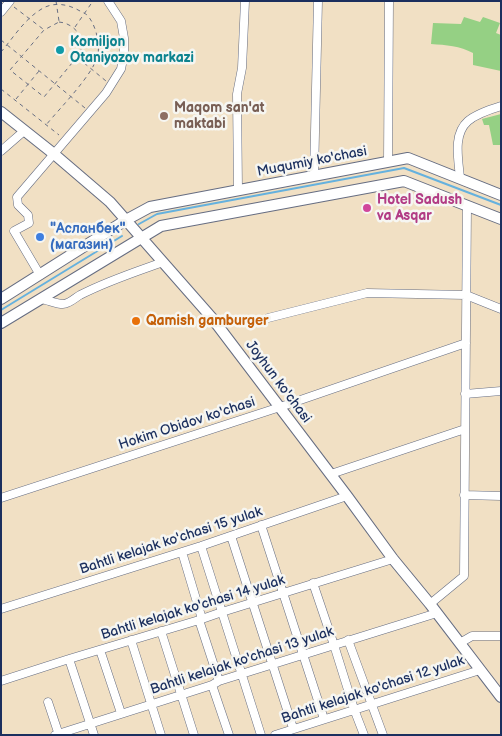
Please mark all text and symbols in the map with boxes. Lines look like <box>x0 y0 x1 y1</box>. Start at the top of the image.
place label: Komiljon Otaniyozov markazi <box>70 34 194 66</box>
marker: Komiljon Otaniyozov markazi <box>54 44 66 56</box>
place label: Maqom san'at maktabi <box>174 100 264 132</box>
marker: Maqom san'at maktabi <box>158 110 170 122</box>
street label: Muqumiy ko'chasi <box>256 143 368 181</box>
place label: Hotel Sadush va Asqar <box>377 192 462 224</box>
marker: Hotel Sadush va Asqar <box>361 202 373 214</box>
place label: "Асланбек" (магазин) <box>50 221 126 253</box>
marker: "Асланбек" (магазин) <box>34 231 46 243</box>
place label: Qamish gamburger <box>146 313 269 329</box>
marker: Qamish gamburger <box>130 315 142 327</box>
street label: Joyhun ko'chasi <box>242 337 314 427</box>
street label: Hokim Obidov ko'chasi <box>117 394 257 454</box>
street label: Bahtli kelajak ko'chasi 15 yulak <box>78 503 264 579</box>
street label: Bahtli kelajak ko'chasi 14 yulak <box>99 572 287 644</box>
street label: Bahtli kelajak ko'chasi 13 yulak <box>148 623 336 699</box>
street label: Bahtli kelajak ko'chasi 12 yulak <box>279 652 467 728</box>

